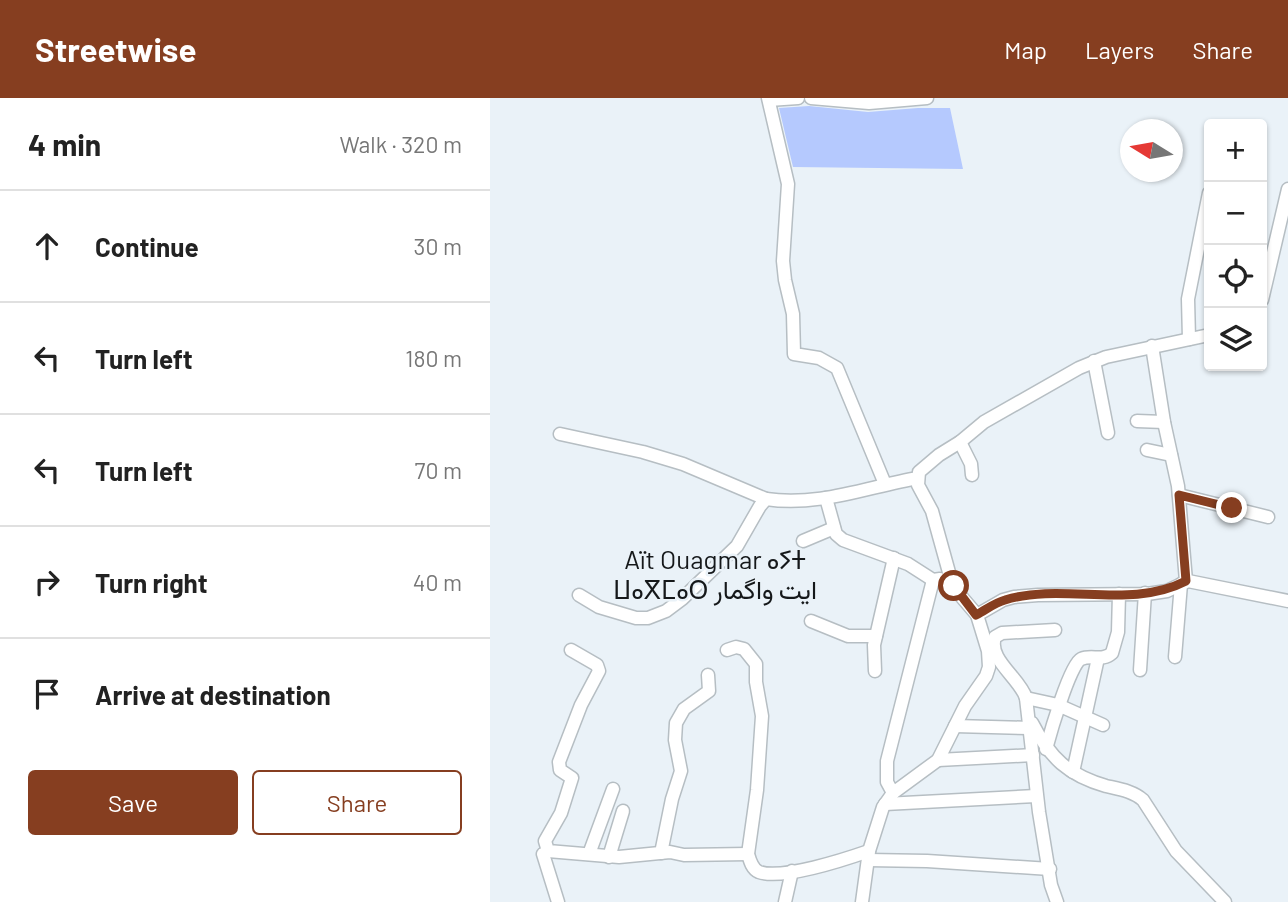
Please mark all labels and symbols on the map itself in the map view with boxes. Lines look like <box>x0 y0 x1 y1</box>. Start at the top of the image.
north arrow <box>1120 119 1183 182</box>
route end <box>1216 492 1247 523</box>
district label: Aït Ouagmar ⴰⵢⵜ ⵡⴰⴳⵎⴰⵔ ايت واگمار <box>613 543 817 606</box>
route start <box>938 570 969 601</box>

